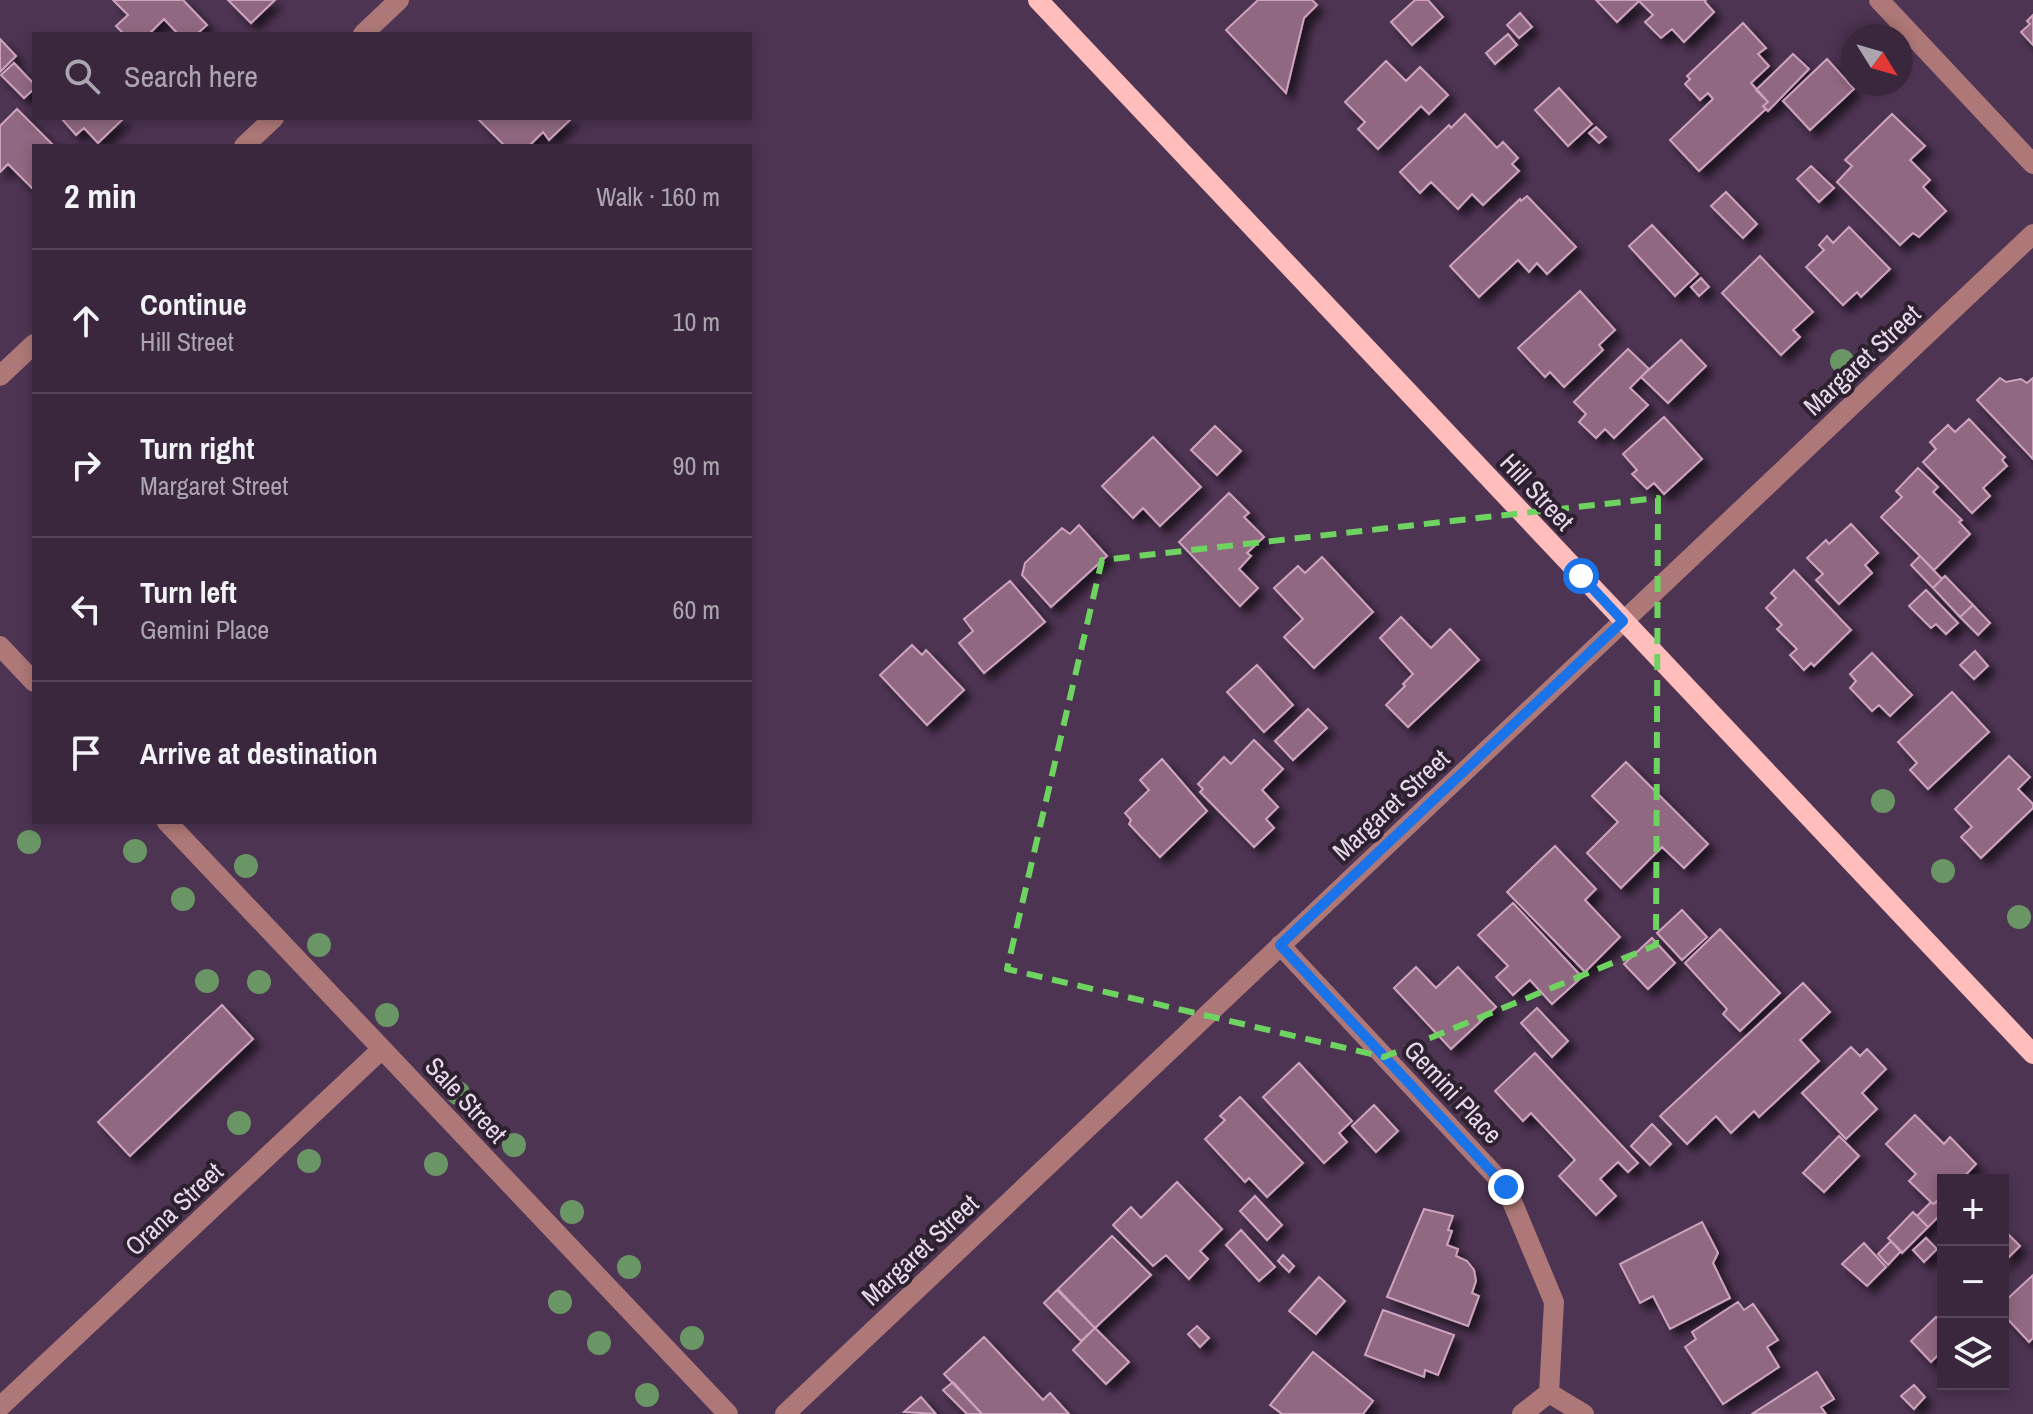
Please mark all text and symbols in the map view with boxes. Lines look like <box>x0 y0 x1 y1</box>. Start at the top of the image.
north arrow <box>1841 24 1913 96</box>
search box <box>32 32 752 120</box>
icon: search <box>60 54 104 98</box>
text: Search here <box>124 56 258 96</box>
text: 2 min <box>64 173 137 219</box>
text: Walk · 160 m <box>596 179 720 214</box>
text: Continue <box>140 284 247 324</box>
street label: Margaret Street <box>1796 296 1928 423</box>
icon: ahead <box>64 299 108 343</box>
text: 10 m <box>673 304 720 339</box>
text: Hill Street <box>140 324 234 359</box>
text: Turn right <box>140 428 254 468</box>
icon: right <box>64 443 108 487</box>
street label: Hill Street <box>1493 445 1582 538</box>
text: 90 m <box>673 448 720 483</box>
text: Margaret Street <box>140 468 288 503</box>
route start <box>1563 558 1599 594</box>
text: Turn left <box>140 572 237 612</box>
icon: left <box>64 587 108 631</box>
text: 60 m <box>673 592 720 627</box>
text: Gemini Place <box>140 612 269 647</box>
icon: arrive <box>64 731 108 775</box>
text: Arrive at destination <box>140 733 378 773</box>
street label: Margaret Street <box>1325 741 1457 868</box>
street label: Gemini Place <box>1397 1032 1510 1151</box>
street label: Sale Street <box>418 1049 515 1150</box>
street label: Orana Street <box>117 1154 230 1263</box>
route end <box>1488 1169 1524 1205</box>
map controls <box>1937 1174 2009 1390</box>
button: + <box>1937 1174 2009 1246</box>
street label: Margaret Street <box>854 1186 986 1313</box>
button: − <box>1937 1246 2009 1318</box>
button: layers <box>1937 1318 2009 1390</box>

